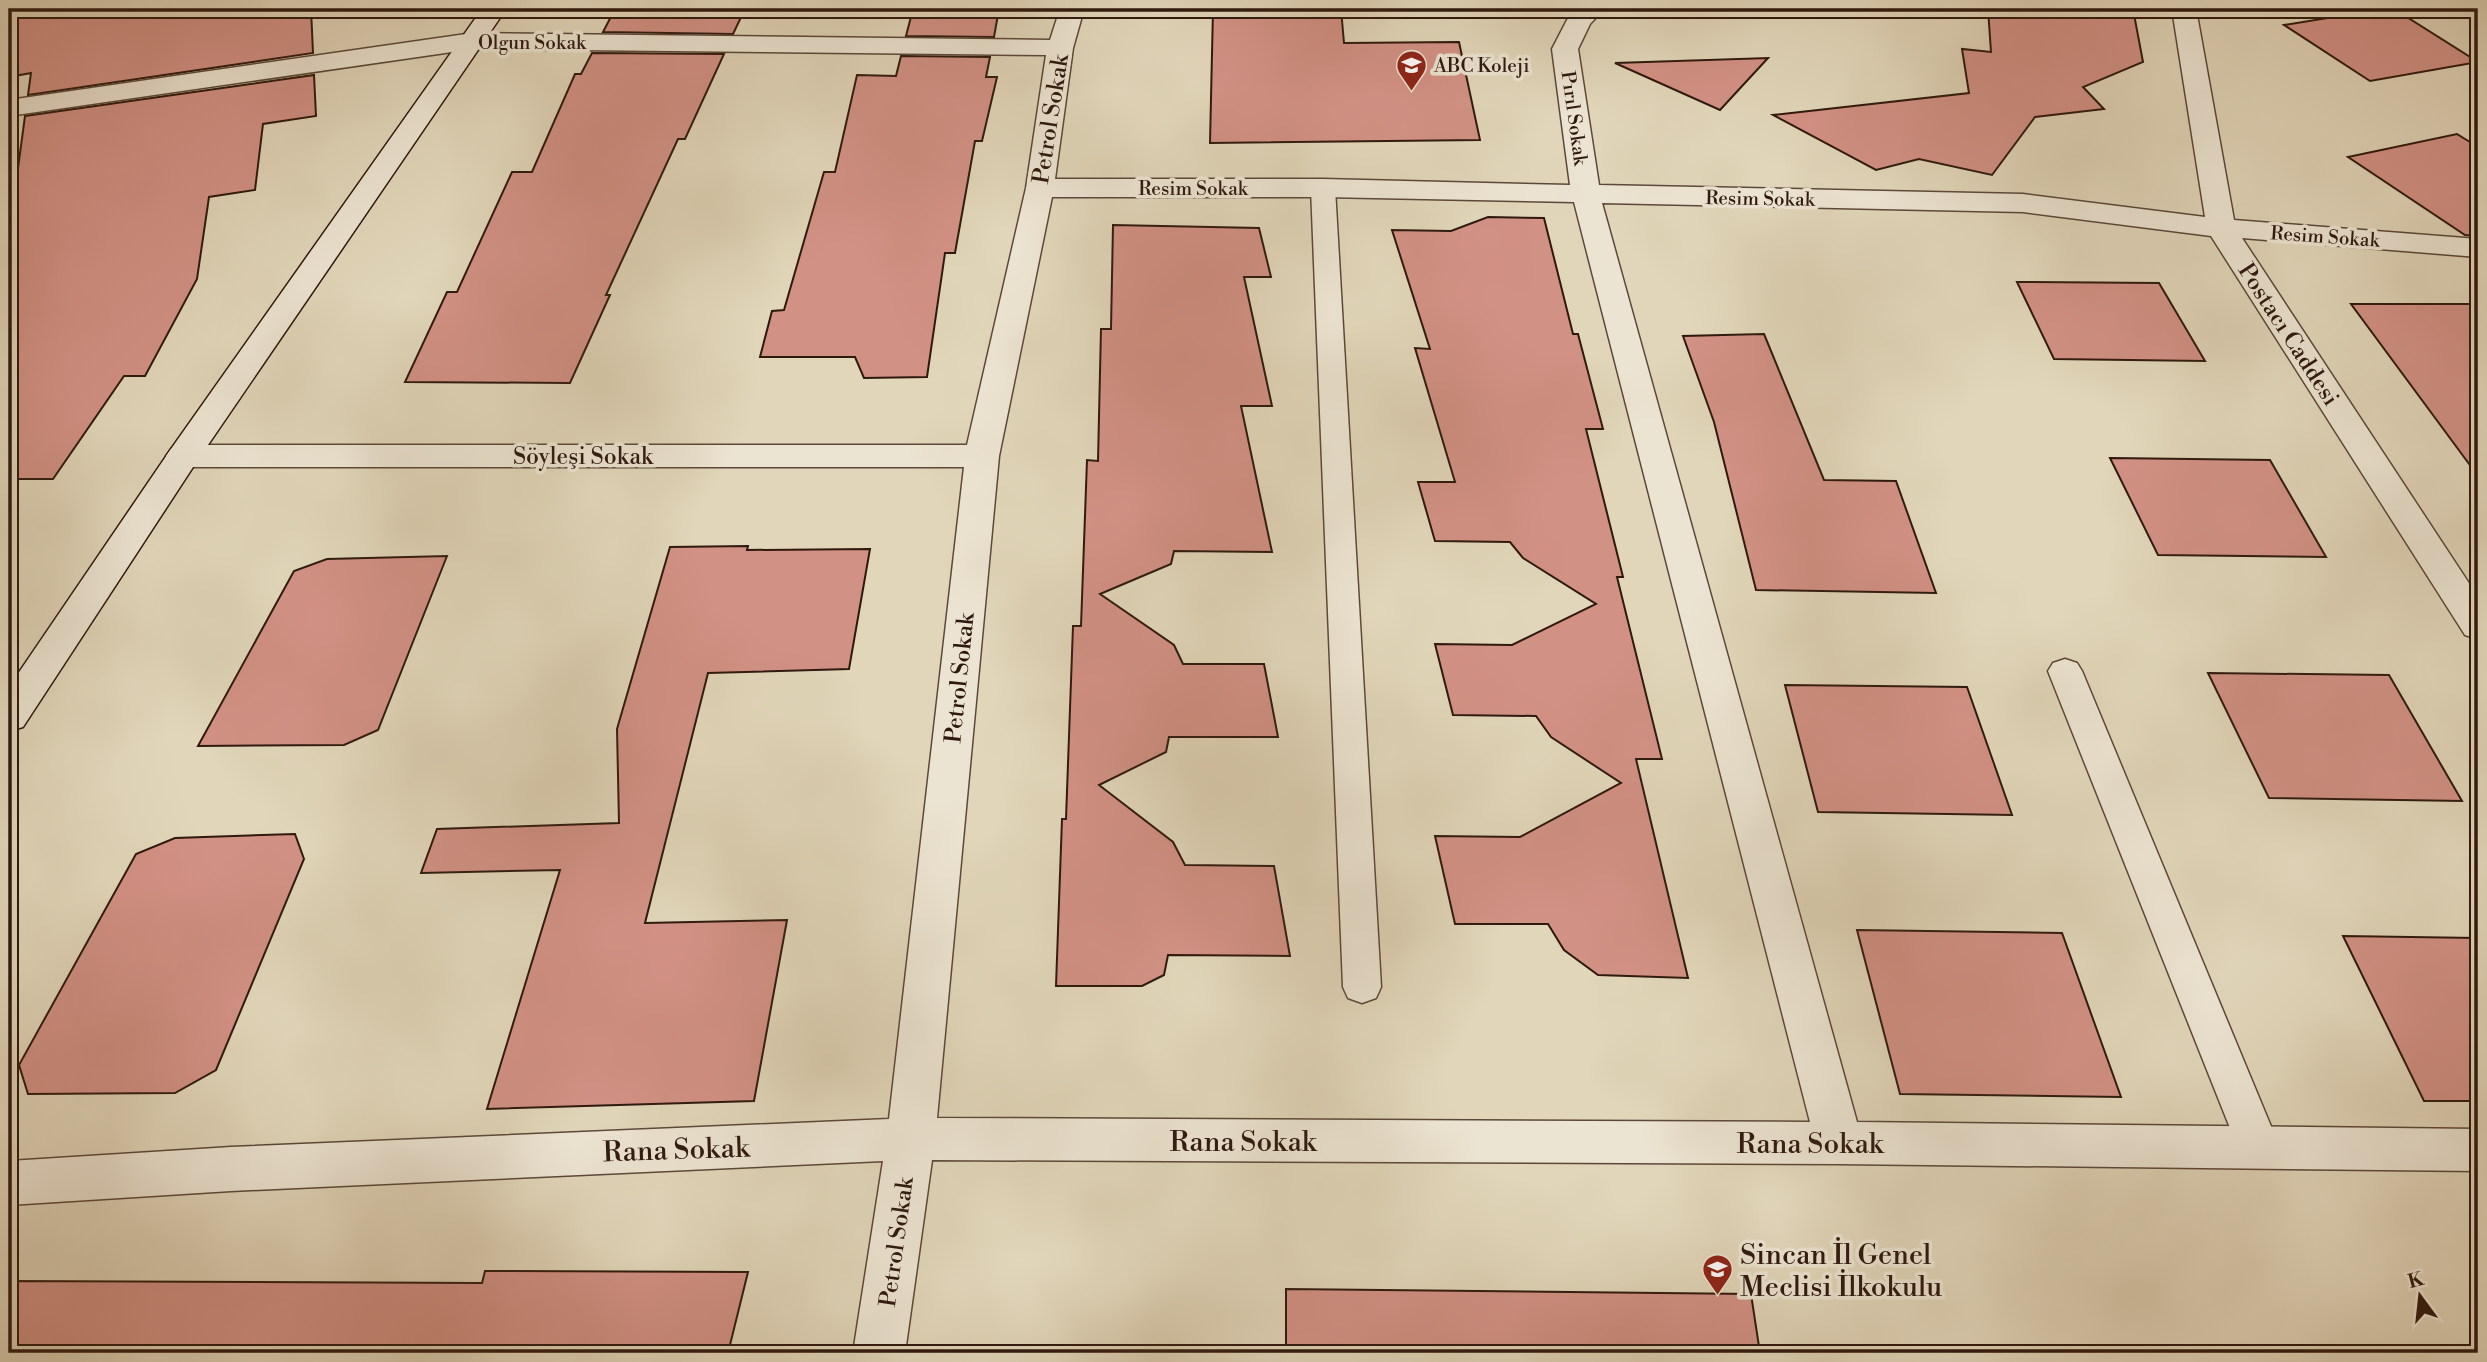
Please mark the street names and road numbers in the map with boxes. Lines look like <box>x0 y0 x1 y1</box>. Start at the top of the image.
street label: Olgun Sokak <box>478 31 587 55</box>
street label: Petrol Sokak <box>1027 51 1075 186</box>
street label: Pırıl Sokak <box>1556 69 1593 168</box>
street label: Resim Sokak <box>1138 177 1249 201</box>
street label: Resim Sokak <box>1705 186 1816 212</box>
street label: Resim Sokak <box>2270 221 2381 253</box>
street label: Postacı Caddesi <box>2232 258 2345 411</box>
street label: Söyleşi Sokak <box>513 443 654 471</box>
street label: Petrol Sokak <box>939 611 981 745</box>
street label: Rana Sokak <box>1170 1125 1318 1160</box>
street label: Rana Sokak <box>1737 1127 1885 1162</box>
street label: Rana Sokak <box>602 1130 751 1171</box>
street label: Petrol Sokak <box>874 1175 920 1309</box>

